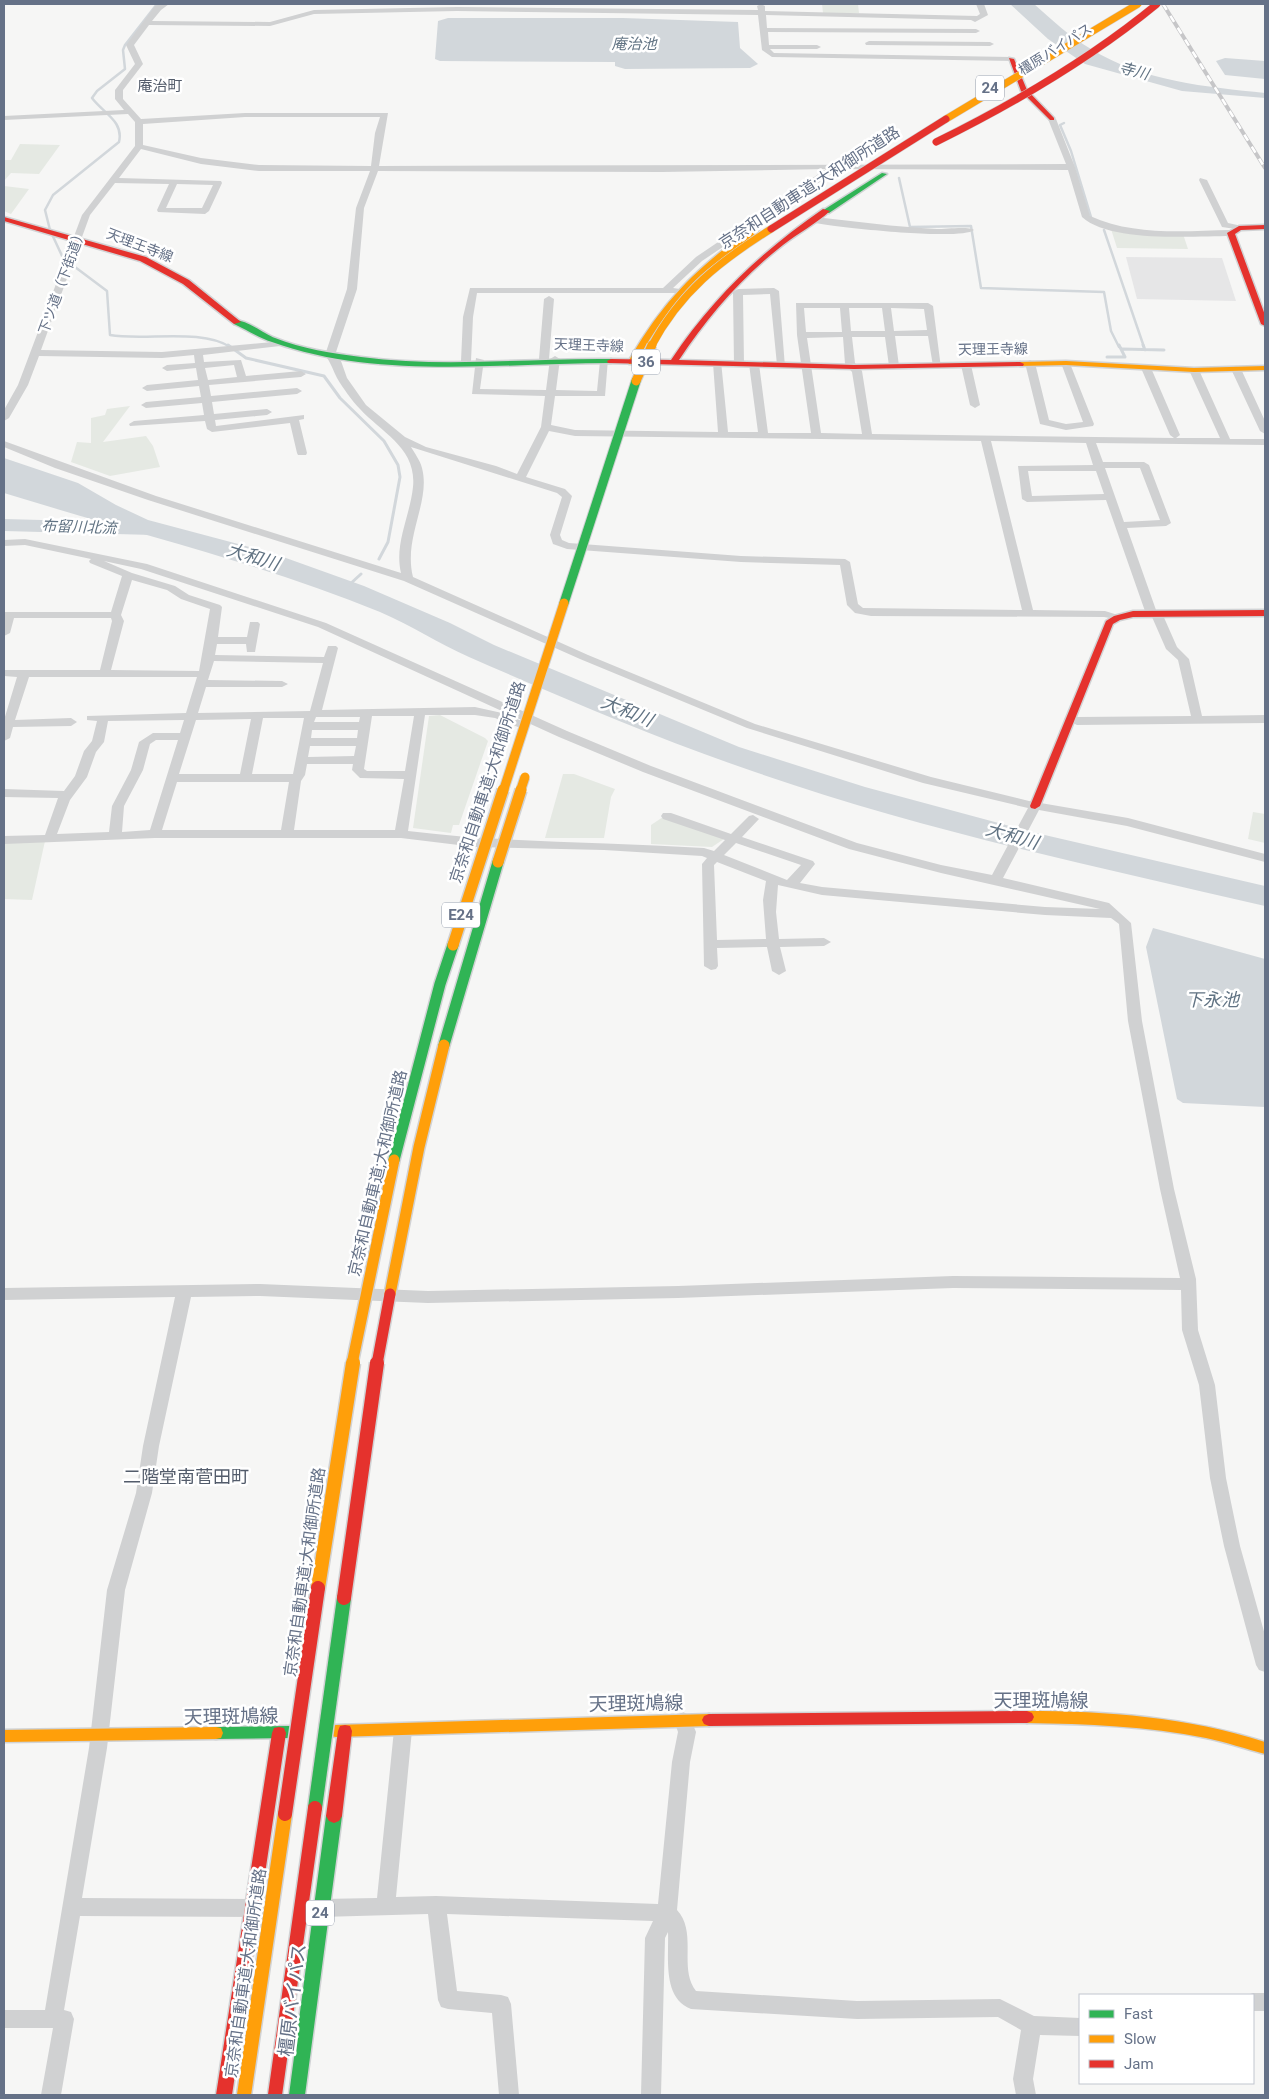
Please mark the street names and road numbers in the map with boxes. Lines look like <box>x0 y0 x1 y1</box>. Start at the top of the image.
street label: 橿原バイパス <box>1015 20 1095 78</box>
road number: 24 <box>976 76 1004 100</box>
street label: 京奈和自動車道;大和御所道路 <box>715 122 903 253</box>
street label: 天理王寺線 <box>104 225 176 265</box>
street label: 下ツ道（下街道） <box>35 226 89 336</box>
street label: 天理王寺線 <box>554 336 624 354</box>
street label: 天理王寺線 <box>958 340 1028 358</box>
road number: 36 <box>632 350 660 374</box>
street label: 京奈和自動車道;大和御所道路 <box>446 679 529 886</box>
road number: E24 <box>442 902 480 928</box>
street label: 京奈和自動車道;大和御所道路 <box>344 1068 411 1278</box>
street label: 京奈和自動車道;大和御所道路 <box>280 1466 329 1678</box>
street label: 天理斑鳩線 <box>993 1689 1089 1712</box>
street label: 天理斑鳩線 <box>588 1691 684 1716</box>
street label: 天理斑鳩線 <box>183 1704 279 1729</box>
street label: 京奈和自動車道;大和御所道路 <box>221 1867 270 2079</box>
road number: 24 <box>306 1900 334 1926</box>
street label: 橿原バイパス <box>274 1942 311 2058</box>

